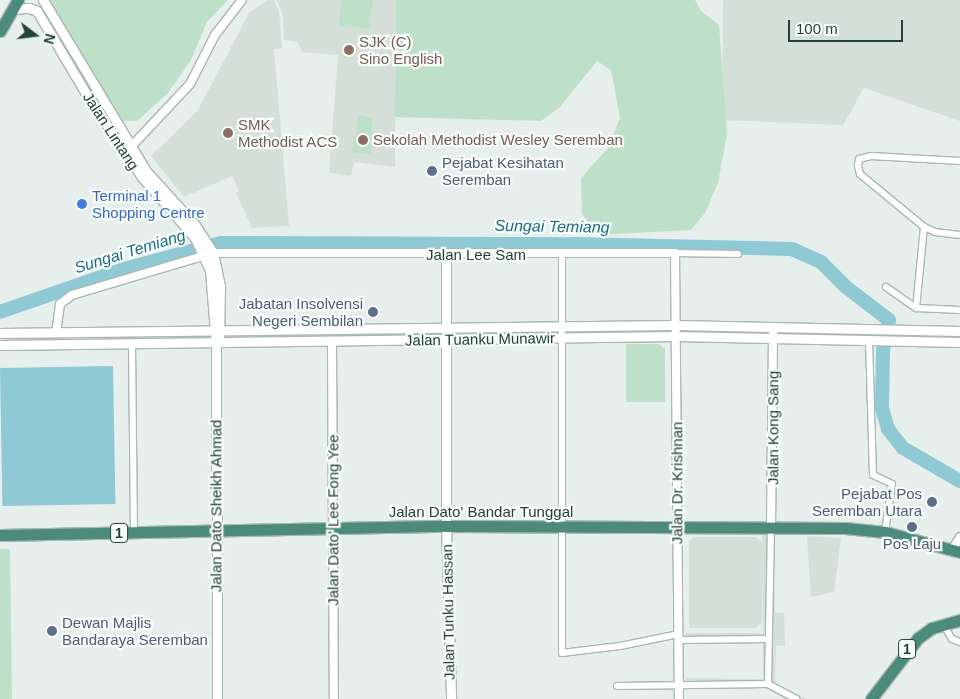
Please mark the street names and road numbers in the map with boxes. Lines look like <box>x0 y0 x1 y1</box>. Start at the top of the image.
street label: Jalan Lintang <box>79 89 143 173</box>
street label: Jalan Lee Sam <box>426 246 526 264</box>
street label: Jalan Tuanku Munawir <box>405 329 555 349</box>
street label: Jalan Kong Sang <box>764 371 782 485</box>
street label: Jalan Dato Sheikh Ahmad <box>207 419 225 593</box>
street label: Jalan Dr. Krishnan <box>668 422 686 544</box>
street label: Jalan Dato' Lee Fong Yee <box>324 434 342 606</box>
street label: Jalan Dato' Bandar Tunggal <box>389 503 573 521</box>
road number: 1 <box>109 522 129 544</box>
street label: Jalan Tunku Hassan <box>438 544 458 680</box>
road number: 1 <box>897 638 917 661</box>

